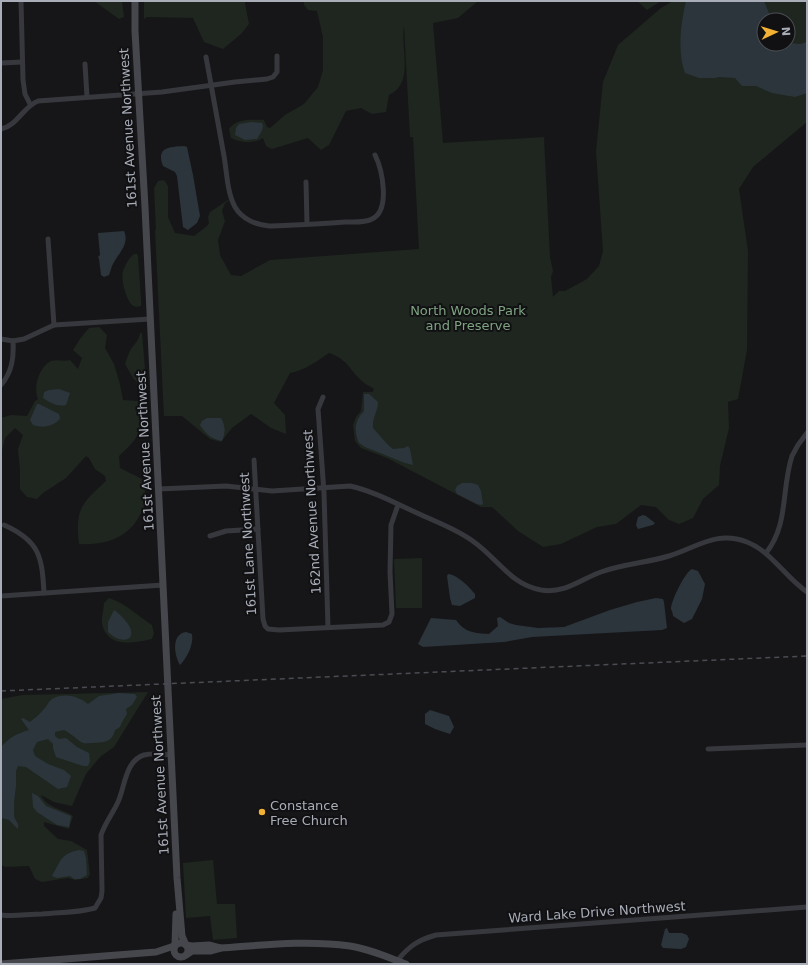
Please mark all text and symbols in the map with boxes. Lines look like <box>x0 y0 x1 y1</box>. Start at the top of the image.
north arrow <box>756 12 796 52</box>
text: N <box>779 26 792 36</box>
street label: 161st Avenue Northwest <box>116 48 140 208</box>
park label: North Woods Park and Preserve <box>410 303 526 333</box>
street label: 161st Avenue Northwest <box>133 371 157 531</box>
street label: 162nd Avenue Northwest <box>300 429 324 595</box>
street label: 161st Lane Northwest <box>237 472 259 616</box>
street label: 161st Avenue Northwest <box>148 695 172 855</box>
place label: Constance Free Church <box>270 798 348 828</box>
marker: Constance Free Church <box>257 807 267 817</box>
street label: Ward Lake Drive Northwest <box>508 898 686 926</box>

